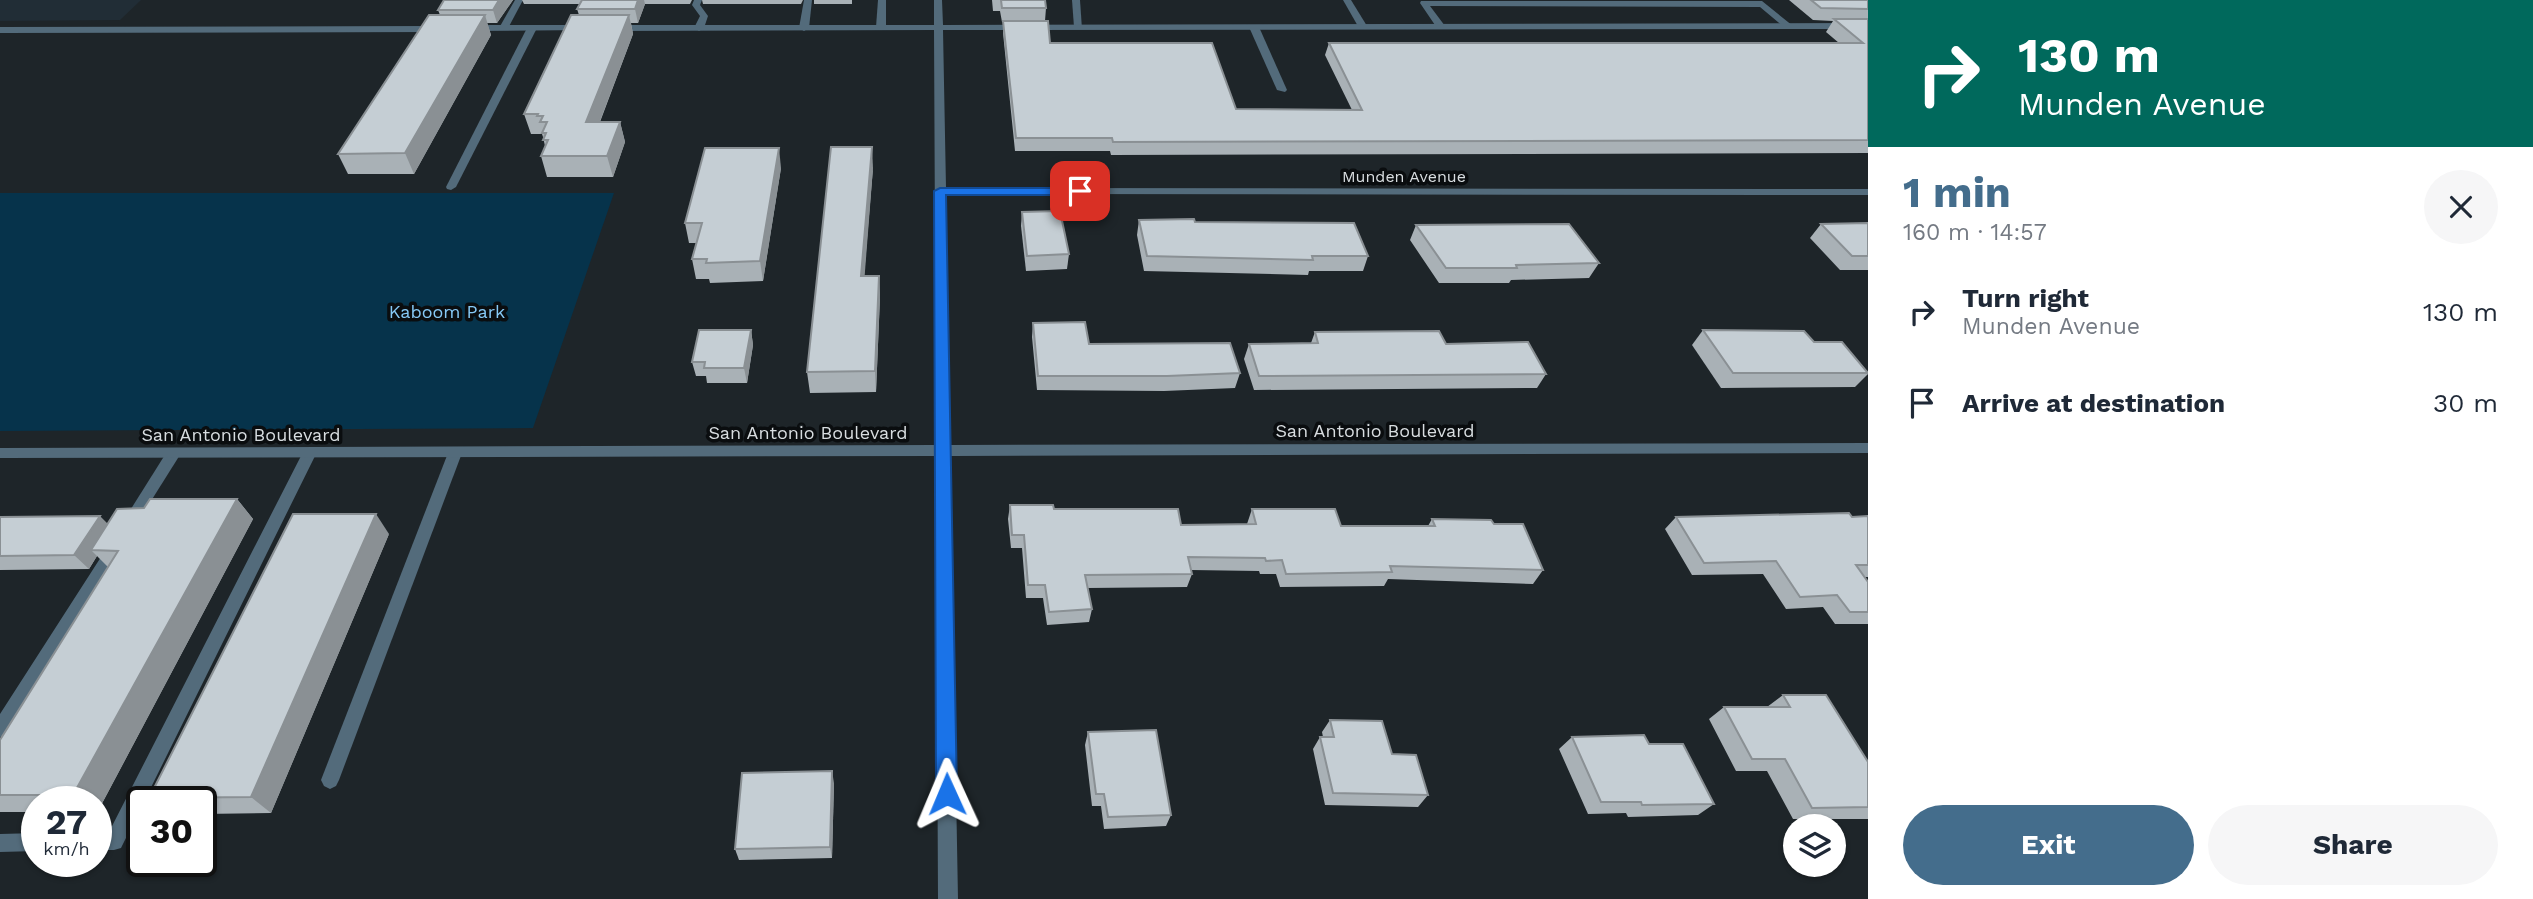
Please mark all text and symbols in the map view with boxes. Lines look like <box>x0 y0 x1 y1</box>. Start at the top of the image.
text: 130 m <box>2018 26 2160 84</box>
icon: right <box>1903 28 1994 119</box>
text: Munden Avenue <box>2018 85 2266 123</box>
pin <box>1050 161 1110 221</box>
street label: Munden Avenue <box>1342 167 1466 186</box>
text: 1 min <box>1903 168 2011 217</box>
button: close <box>2424 170 2498 244</box>
icon: arrive <box>1061 172 1099 210</box>
text: 160 m · 14:57 <box>1903 219 2047 246</box>
text: Turn right <box>1962 283 2089 313</box>
icon: right <box>1903 293 1941 331</box>
text: 130 m <box>2423 297 2498 327</box>
park label: Kaboom Park <box>389 301 505 322</box>
text: Munden Avenue <box>1962 313 2140 340</box>
icon: arrive <box>1903 384 1941 422</box>
text: Arrive at destination <box>1962 388 2225 418</box>
text: 30 m <box>2433 388 2498 418</box>
street label: San Antonio Boulevard <box>1275 420 1475 441</box>
street label: San Antonio Boulevard <box>708 422 908 443</box>
street label: San Antonio Boulevard <box>141 424 341 445</box>
position arrow <box>910 757 984 831</box>
speed limit sign: 30 <box>126 786 217 877</box>
text: 27 <box>46 801 87 843</box>
button: Exit <box>1903 805 2194 885</box>
button: Share <box>2208 805 2498 885</box>
map controls <box>1783 814 1846 877</box>
button: layers <box>1783 814 1846 877</box>
text: km/h <box>43 838 90 859</box>

